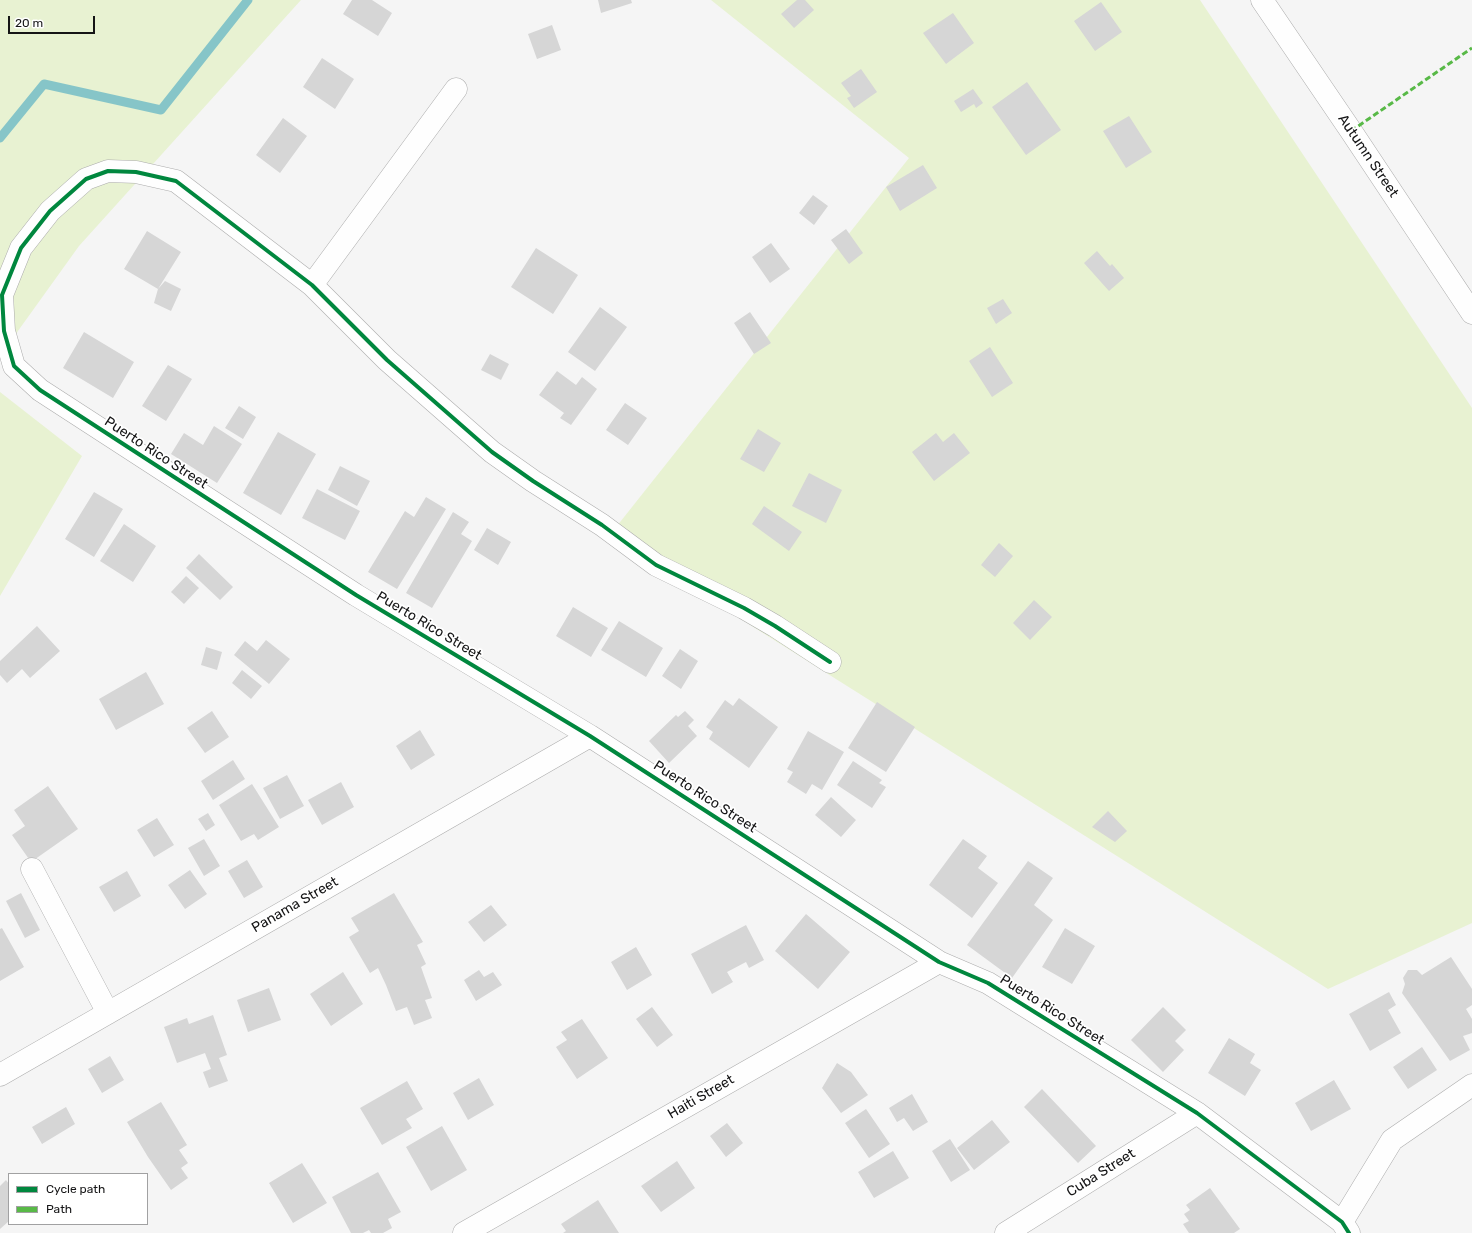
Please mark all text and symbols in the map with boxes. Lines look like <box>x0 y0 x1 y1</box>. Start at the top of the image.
scale bar <box>10 8 97 34</box>
text: 20 m <box>15 16 43 30</box>
street label: Autumn Street <box>1334 111 1402 201</box>
street label: Puerto Rico Street <box>101 413 211 493</box>
street label: Puerto Rico Street <box>373 588 485 664</box>
street label: Puerto Rico Street <box>650 757 760 837</box>
street label: Panama Street <box>249 874 341 936</box>
street label: Puerto Rico Street <box>997 971 1107 1049</box>
street label: Haiti Street <box>665 1071 737 1123</box>
street label: Cuba Street <box>1064 1145 1138 1201</box>
legend <box>8 1173 148 1225</box>
text: Cycle path <box>46 1182 105 1196</box>
text: Path <box>46 1202 72 1216</box>

